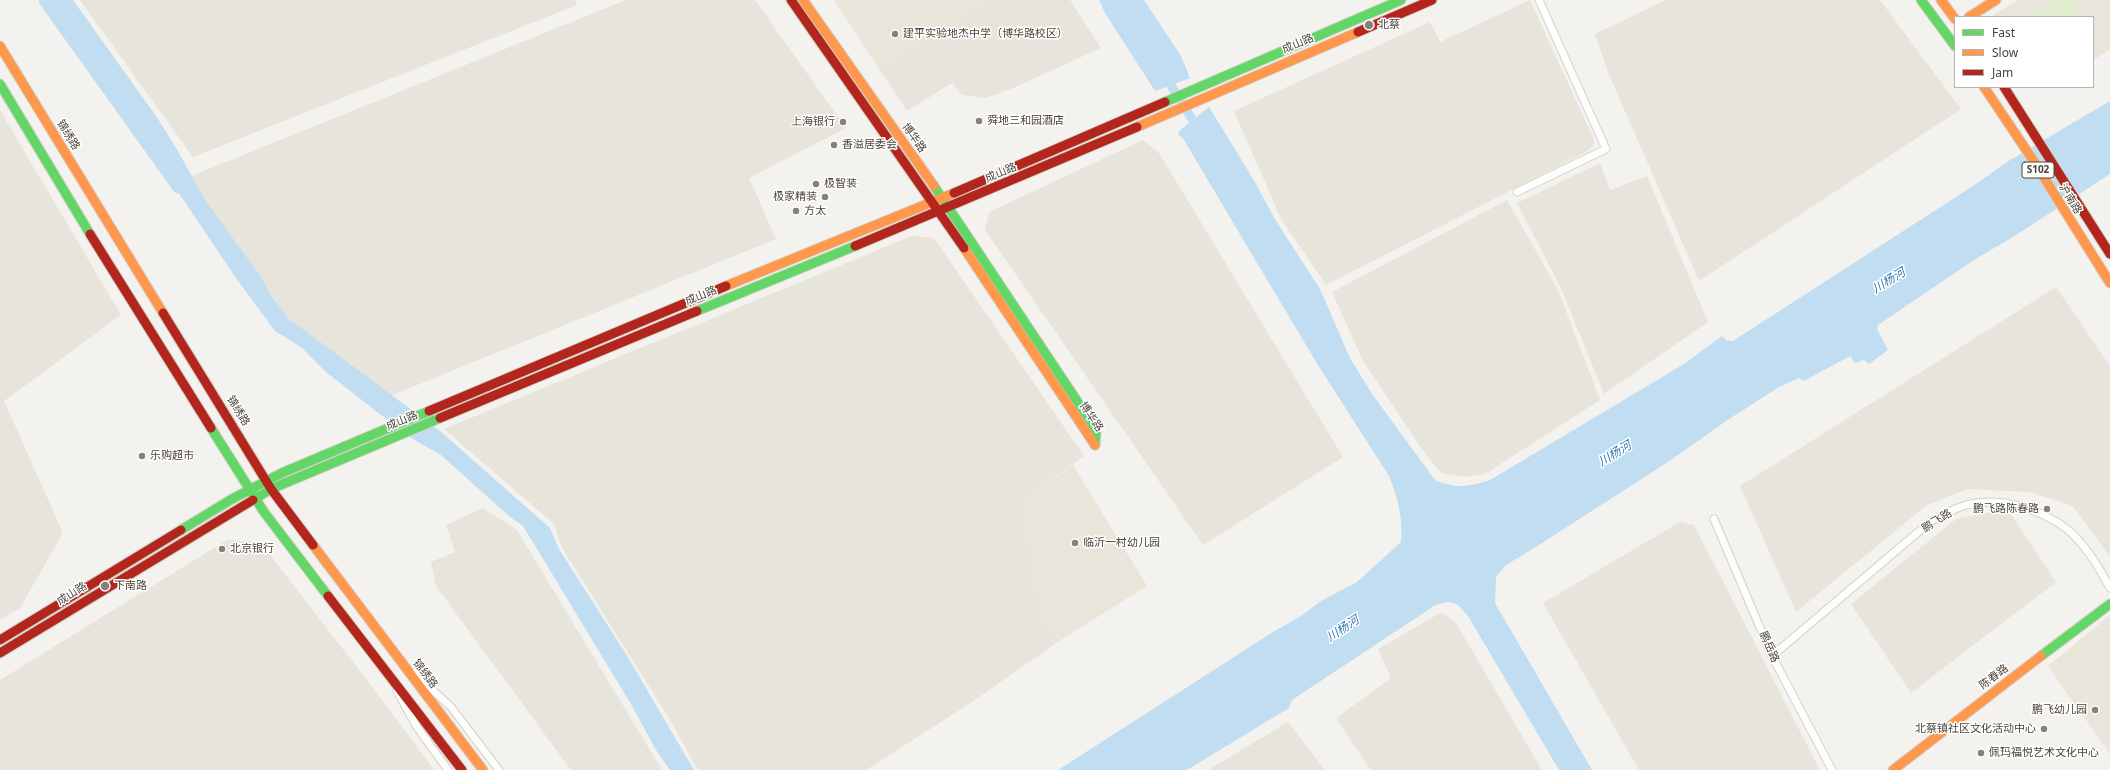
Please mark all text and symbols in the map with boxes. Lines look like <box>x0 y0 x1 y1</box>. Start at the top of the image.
legend <box>1954 16 2094 88</box>
place label: 北蔡 <box>1378 18 1400 32</box>
marker: 北蔡 <box>1363 19 1375 31</box>
text: Fast <box>1992 24 2015 41</box>
place label: 建平实验地杰中学（博华路校区） <box>903 27 1068 41</box>
marker: 建平实验地杰中学（博华路校区） <box>890 29 900 39</box>
street label: 成山路 <box>1280 31 1316 57</box>
text: Slow <box>1992 44 2018 61</box>
text: Jam <box>1992 64 2013 81</box>
place label: 舜地三和园酒店 <box>987 114 1064 128</box>
place label: 上海银行 <box>791 115 835 129</box>
marker: 舜地三和园酒店 <box>974 116 984 126</box>
street label: 锦绣路 <box>54 117 82 153</box>
marker: 上海银行 <box>838 117 848 127</box>
street label: 博华路 <box>899 121 929 155</box>
place label: 香溢居委会 <box>842 138 897 152</box>
marker: 香溢居委会 <box>829 140 839 150</box>
street label: 成山路 <box>983 160 1019 186</box>
road number: S102 <box>2022 162 2054 178</box>
place label: 极智装 <box>824 177 857 191</box>
marker: 极智装 <box>811 179 821 189</box>
street label: 沪南路 <box>2056 181 2084 217</box>
place label: 极家精装 <box>773 190 817 204</box>
marker: 极家精装 <box>820 192 830 202</box>
place label: 方太 <box>804 204 826 218</box>
marker: 方太 <box>791 206 801 216</box>
water label: 川杨河 <box>1870 265 1908 297</box>
street label: 成山路 <box>683 284 719 308</box>
street label: 锦绣路 <box>224 393 252 429</box>
street label: 博华路 <box>1076 400 1106 434</box>
street label: 成山路 <box>384 409 420 433</box>
water label: 川杨河 <box>1596 438 1634 470</box>
place label: 乐购超市 <box>150 449 194 463</box>
marker: 乐购超市 <box>137 451 147 461</box>
place label: 鹏飞路陈春路 <box>1973 502 2039 516</box>
marker: 鹏飞路陈春路 <box>2042 504 2052 514</box>
street label: 鹏飞路 <box>1920 507 1954 535</box>
place label: 临沂一村幼儿园 <box>1083 536 1160 550</box>
marker: 临沂一村幼儿园 <box>1070 538 1080 548</box>
place label: 北京银行 <box>230 542 274 556</box>
marker: 北京银行 <box>217 544 227 554</box>
place label: 下南路 <box>114 579 147 593</box>
street label: 成山路 <box>55 580 89 608</box>
marker: 下南路 <box>99 580 111 592</box>
water label: 川杨河 <box>1324 613 1362 645</box>
street label: 鹏岳路 <box>1756 629 1782 665</box>
street label: 锦绣路 <box>410 657 440 691</box>
street label: 陈春路 <box>1977 662 2011 692</box>
place label: 鹏飞幼儿园 <box>2032 703 2087 717</box>
marker: 鹏飞幼儿园 <box>2090 705 2100 715</box>
place label: 北蔡镇社区文化活动中心 <box>1915 722 2036 736</box>
marker: 北蔡镇社区文化活动中心 <box>2039 724 2049 734</box>
place label: 佩玛福悦艺术文化中心 <box>1989 746 2099 760</box>
marker: 佩玛福悦艺术文化中心 <box>1976 748 1986 758</box>

